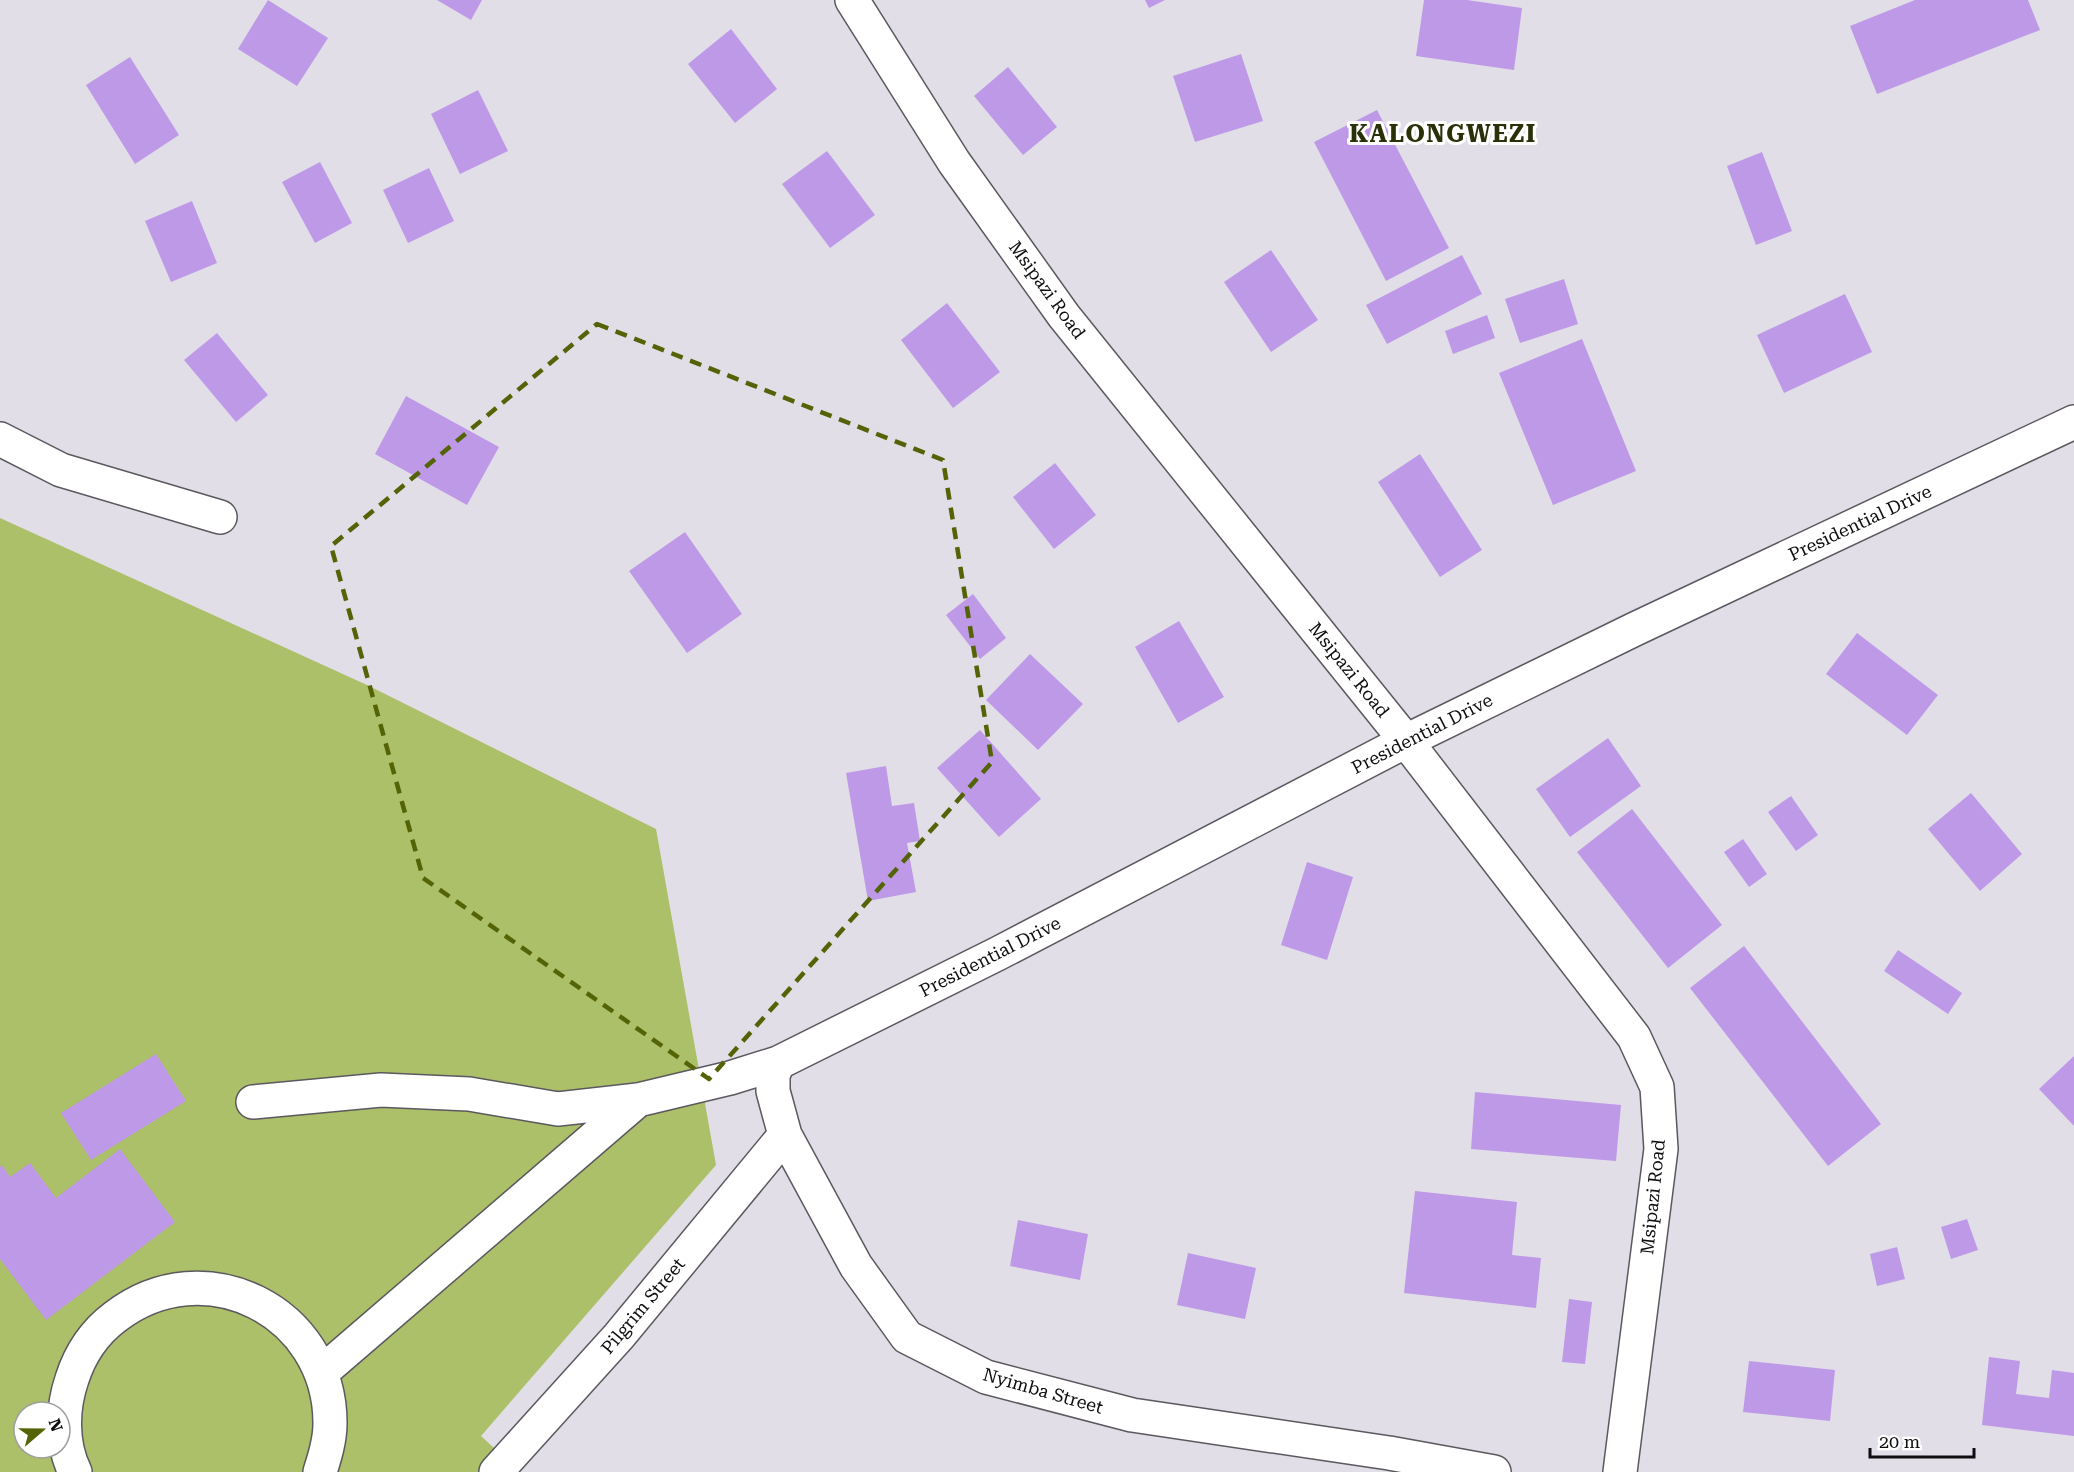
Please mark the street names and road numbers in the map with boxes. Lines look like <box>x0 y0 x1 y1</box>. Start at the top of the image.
street label: Msipazi Road <box>1005 237 1090 343</box>
street label: Presidential Drive <box>1785 480 1935 565</box>
street label: Msipazi Road <box>1305 618 1394 722</box>
street label: Presidential Drive <box>1348 689 1496 778</box>
street label: Presidential Drive <box>916 912 1064 1001</box>
street label: Msipazi Road <box>1636 1138 1669 1256</box>
street label: Pilgrim Street <box>596 1253 689 1358</box>
street label: Nyimba Street <box>981 1363 1106 1418</box>

